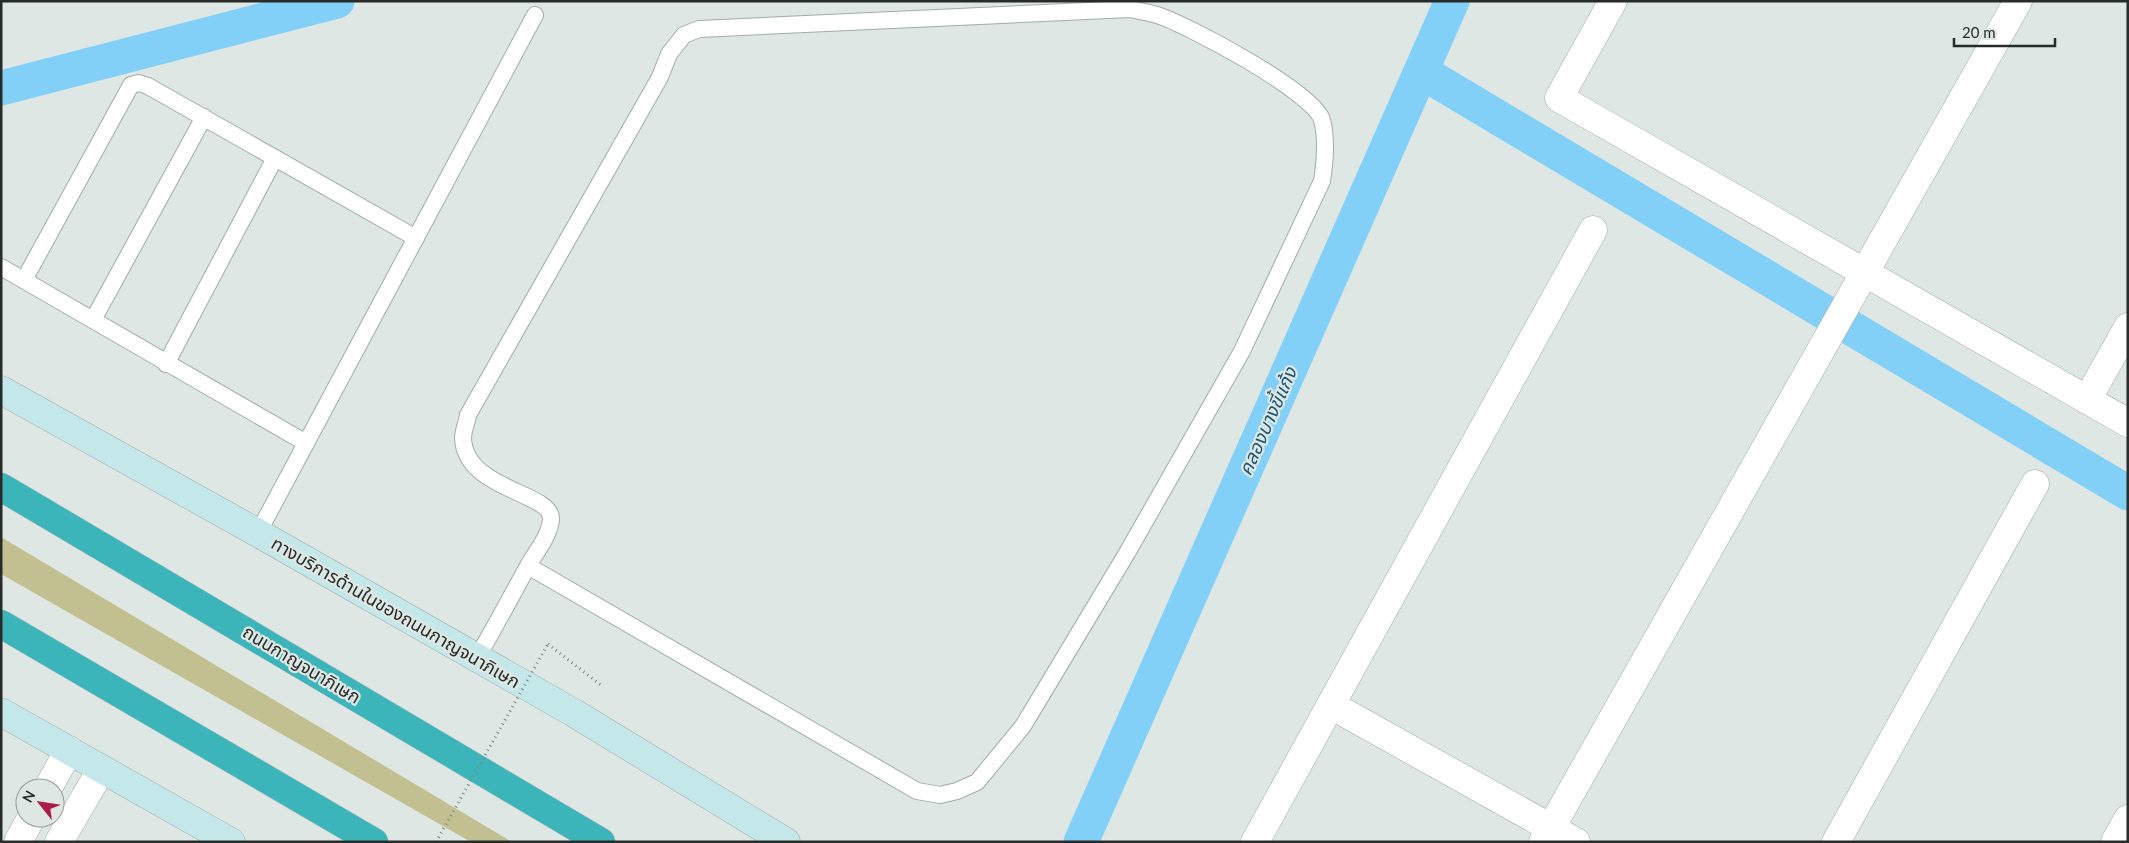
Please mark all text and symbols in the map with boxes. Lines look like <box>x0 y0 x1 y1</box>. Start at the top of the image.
scale bar <box>1954 15 2055 47</box>
text: 20 m <box>1962 23 1996 41</box>
water label: คลองบางขี้แก้ง <box>1232 362 1301 479</box>
street label: ทางบริการด้านในของถนนกาญจนาภิเษก <box>268 532 524 692</box>
street label: ถนนกาญจนาภิเษก <box>239 620 365 708</box>
north arrow <box>15 778 65 828</box>
text: N <box>18 787 38 805</box>

